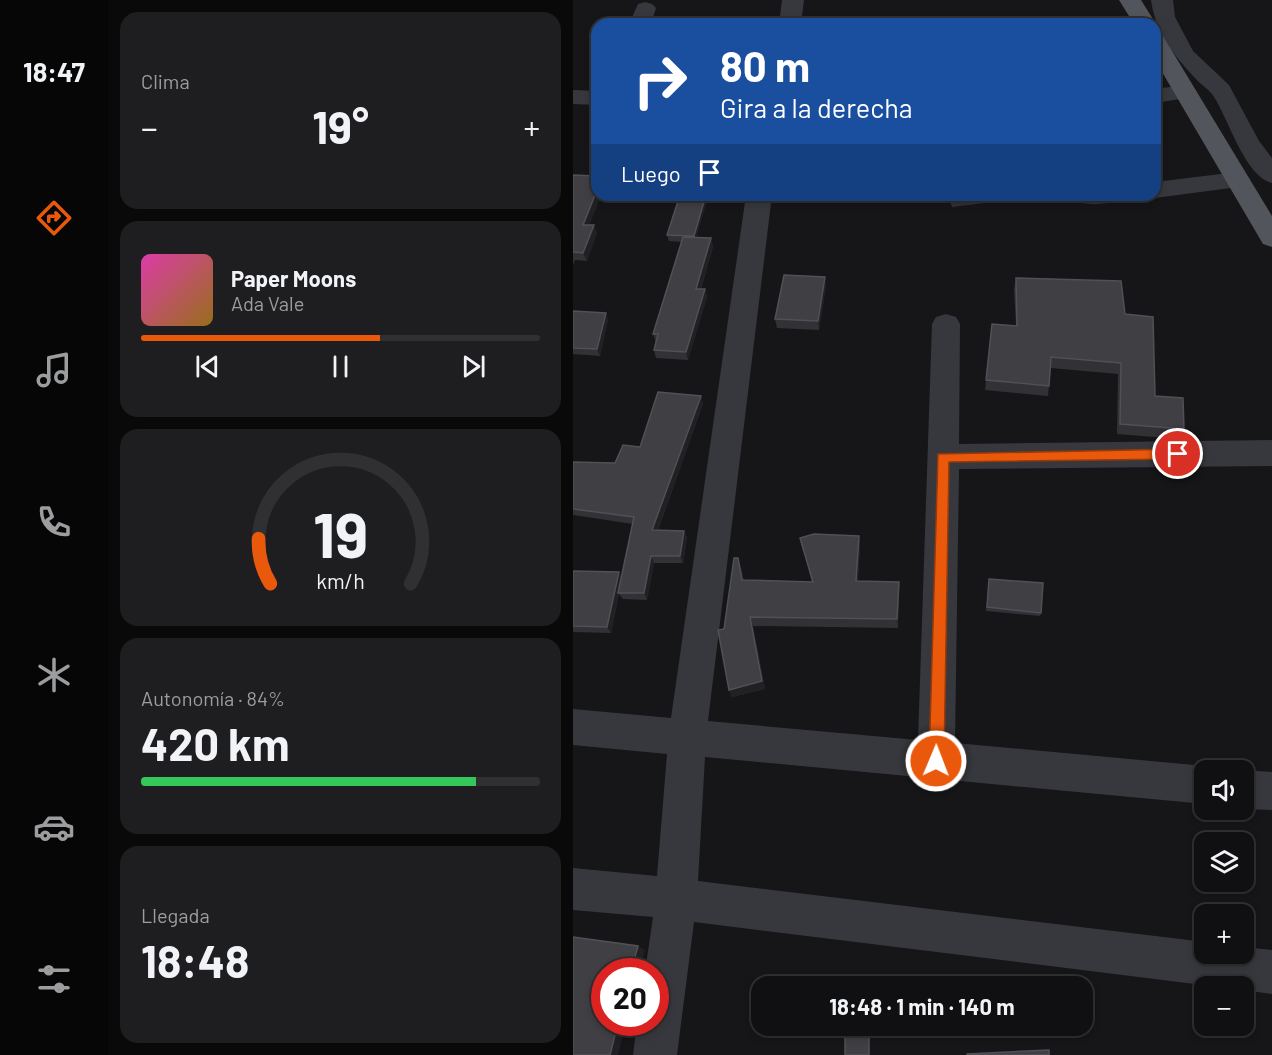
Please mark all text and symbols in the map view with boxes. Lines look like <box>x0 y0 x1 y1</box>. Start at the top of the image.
text: 80 m <box>720 40 810 90</box>
icon: right <box>621 42 699 120</box>
text: 18:47 <box>23 55 85 87</box>
text: Clima <box>141 69 190 93</box>
text: Gira a la derecha <box>720 91 913 123</box>
text: 19° <box>312 99 369 153</box>
text: − <box>141 107 158 147</box>
text: + <box>524 107 540 147</box>
icon: arrive <box>693 156 726 189</box>
text: Luego <box>621 160 681 186</box>
icon: directions <box>33 197 75 239</box>
text: Paper Moons <box>231 265 356 291</box>
text: Ada Vale <box>231 291 304 315</box>
icon: music <box>33 349 75 391</box>
icon: previous <box>191 350 224 383</box>
icon: pause <box>324 350 357 383</box>
icon: next <box>457 350 490 383</box>
pin <box>1152 428 1203 479</box>
icon: arrive <box>1161 437 1194 470</box>
text: 19 <box>313 497 368 571</box>
icon: phone <box>33 501 75 543</box>
text: km/h <box>316 569 365 594</box>
icon: climate <box>33 654 75 696</box>
text: Autonomía · 84% <box>141 686 285 710</box>
text: 420 km <box>141 716 290 770</box>
position arrow <box>904 729 968 793</box>
map controls <box>1194 760 1254 1036</box>
button: sound <box>1194 760 1254 820</box>
icon: car <box>33 806 75 848</box>
button: layers <box>1194 832 1254 892</box>
text: Llegada <box>141 903 210 927</box>
button: + <box>1194 904 1254 964</box>
text: 18:48 <box>141 933 249 987</box>
icon: filters <box>33 958 75 1000</box>
speed limit sign: 20 <box>591 958 669 1036</box>
button: − <box>1194 976 1254 1036</box>
text: 18:48 · 1 min · 140 m <box>829 993 1015 1019</box>

